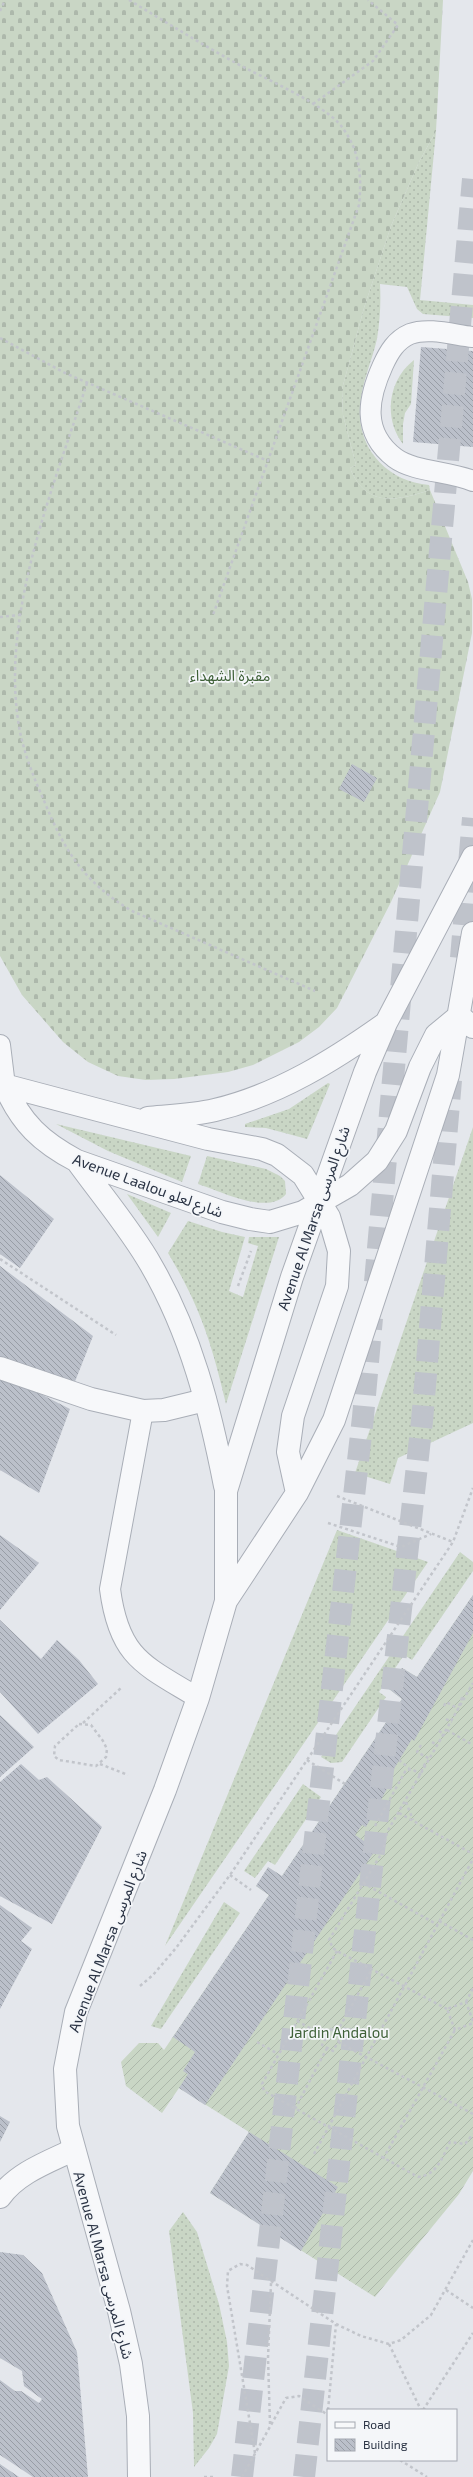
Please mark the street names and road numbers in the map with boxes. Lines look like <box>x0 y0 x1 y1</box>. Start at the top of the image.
street label: Avenue Al Marsa شارع المرسى <box>273 1123 357 1314</box>
street label: Avenue Laalou شارع لعلو <box>69 1149 226 1224</box>
street label: Avenue Al Marsa شارع المرسى <box>64 1847 154 2036</box>
street label: Avenue Al Marsa شارع المرسى <box>66 2169 138 2362</box>

